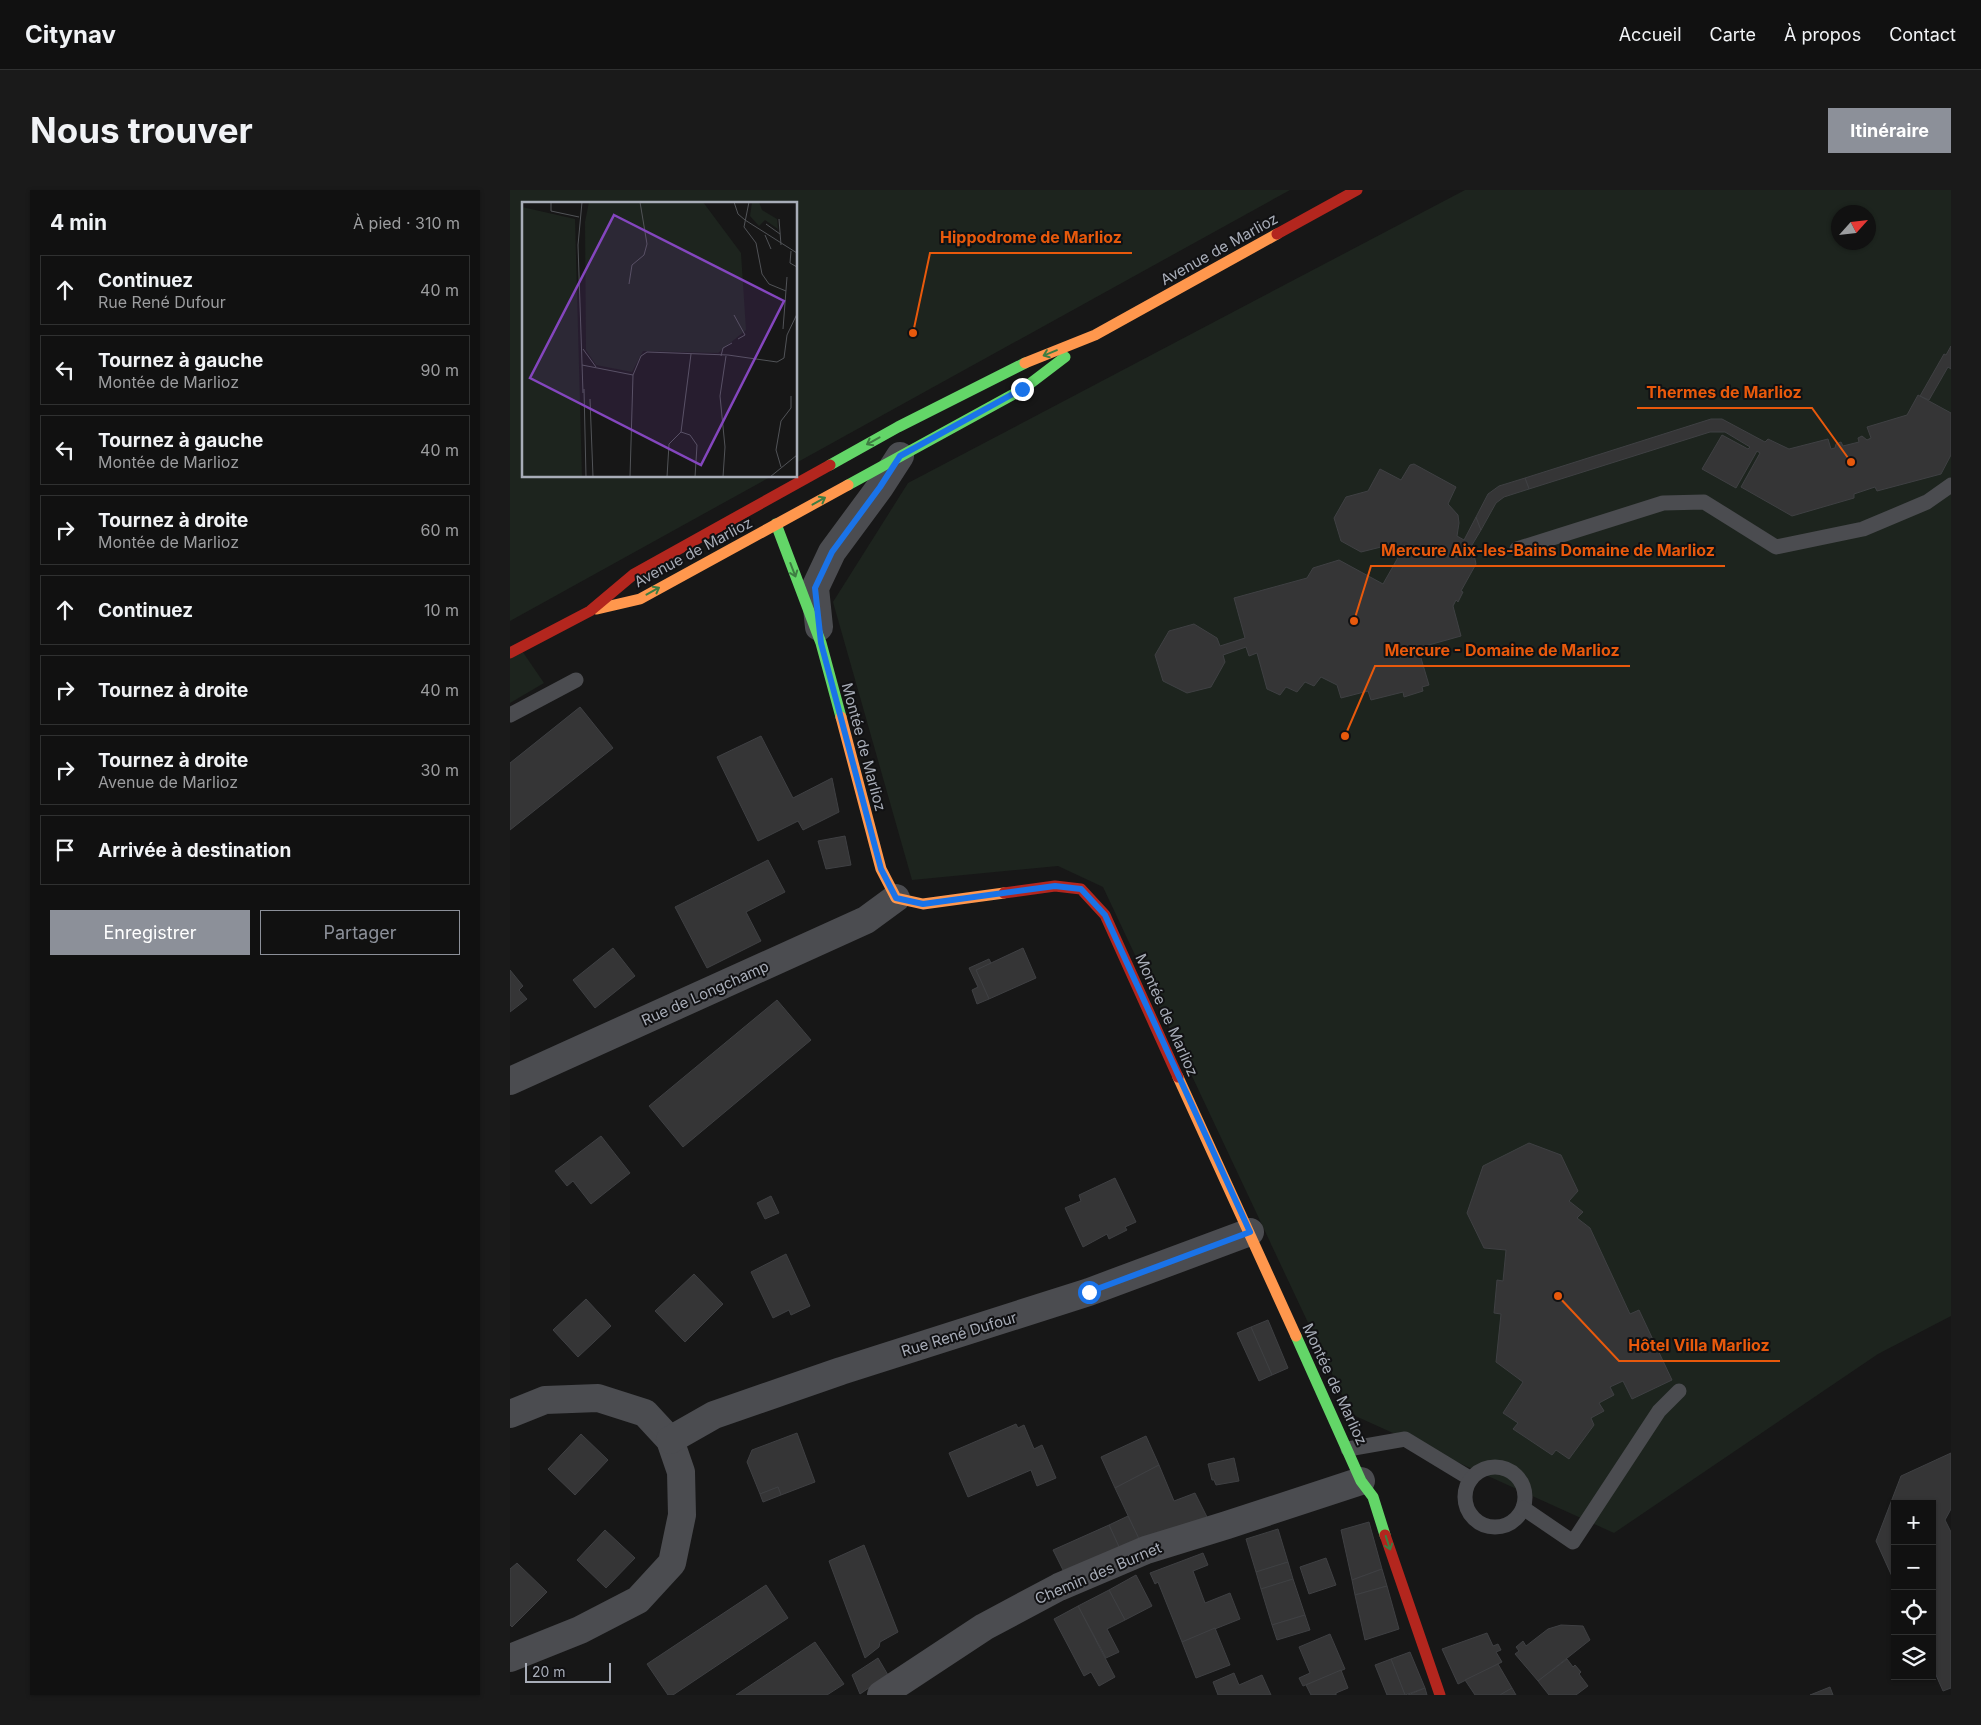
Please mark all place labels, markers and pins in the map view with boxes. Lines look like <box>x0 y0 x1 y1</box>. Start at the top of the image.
callout: Hippodrome de Marlioz <box>930 222 1132 253</box>
callout: Thermes de Marlioz <box>1637 377 1812 408</box>
callout: Mercure Aix-les-Bains Domaine de Marlioz <box>1371 535 1725 566</box>
callout: Mercure - Domaine de Marlioz <box>1375 635 1630 666</box>
callout: Hôtel Villa Marlioz <box>1619 1330 1780 1361</box>

